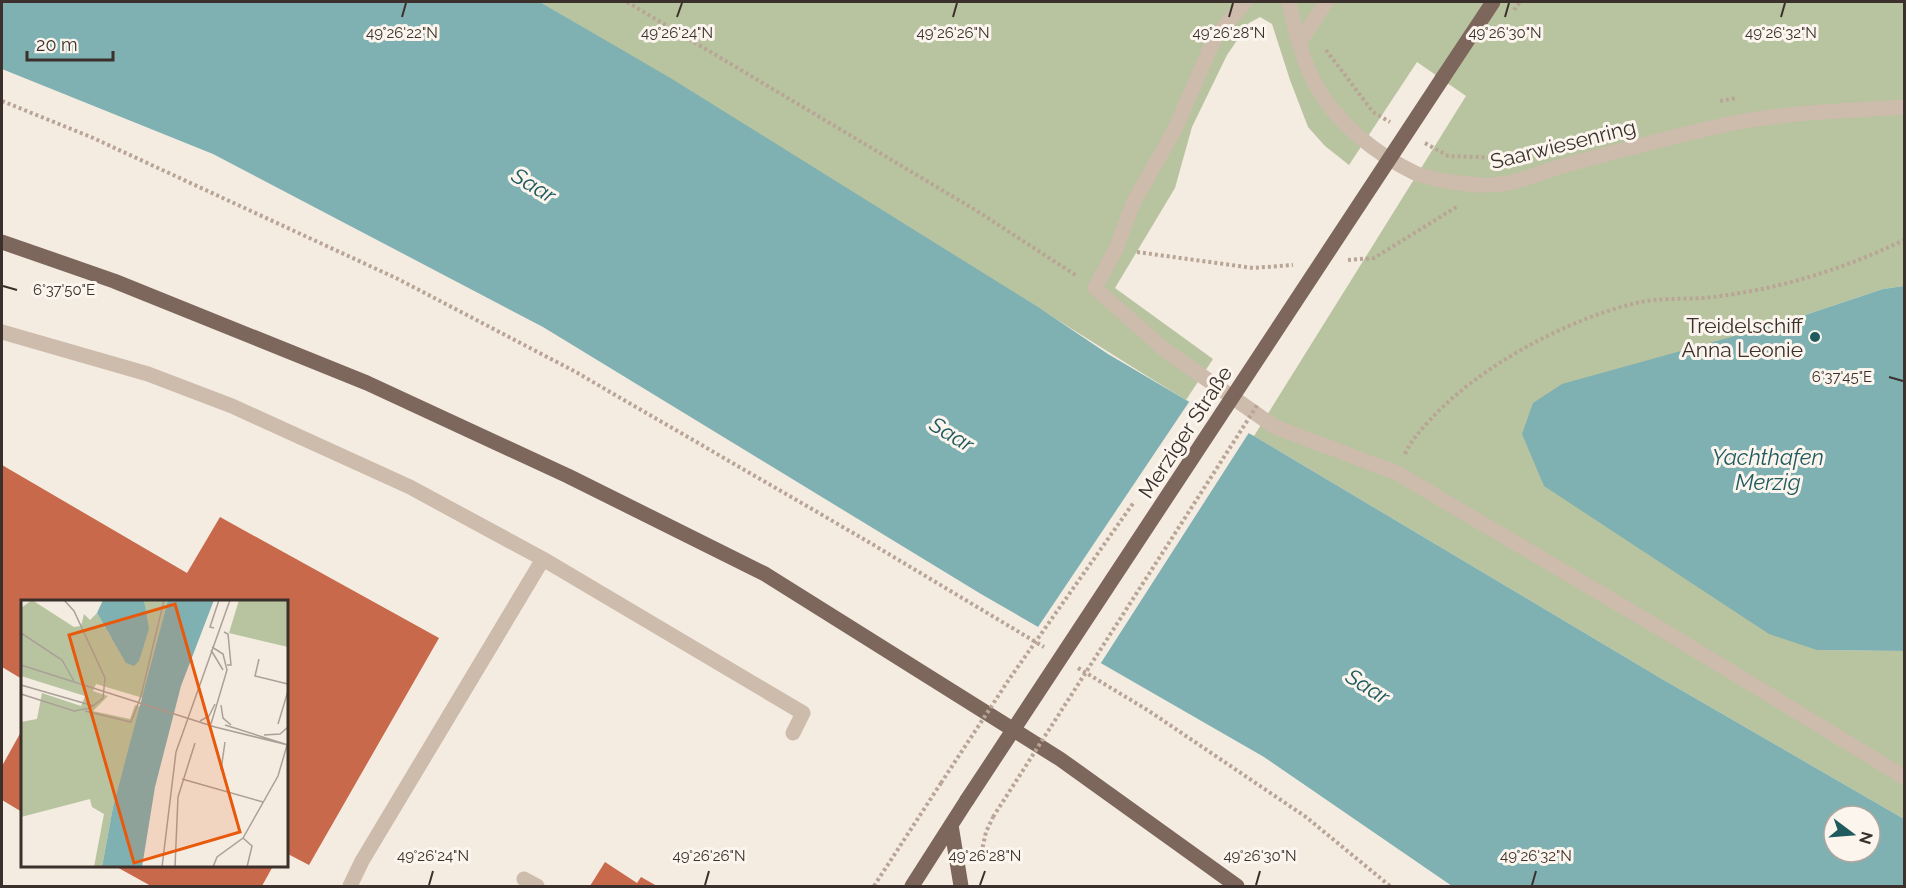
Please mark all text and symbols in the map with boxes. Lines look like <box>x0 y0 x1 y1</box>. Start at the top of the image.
scale bar <box>27 24 112 62</box>
text: 49°26'22"N <box>366 24 438 42</box>
text: 49°26'24"N <box>641 24 713 42</box>
text: 49°26'26"N <box>916 24 990 42</box>
text: 49°26'28"N <box>1193 24 1265 42</box>
text: 49°26'30"N <box>1468 24 1542 42</box>
text: 49°26'32"N <box>1745 24 1817 42</box>
text: 20 m <box>36 34 78 55</box>
street label: Saarwiesenring <box>1488 114 1638 174</box>
water label: Saar <box>506 161 562 209</box>
text: 6°37'50"E <box>33 281 95 299</box>
place label: Treidelschiff Anna Leonie <box>1682 313 1804 362</box>
marker: Treidelschiff Anna Leonie <box>1808 330 1822 344</box>
street label: Merziger Straße <box>1133 361 1237 503</box>
text: 6°37'45"E <box>1812 368 1872 386</box>
water label: Saar <box>924 410 980 458</box>
water label: Yachthafen Merzig <box>1712 444 1824 495</box>
inset map <box>21 600 288 867</box>
water label: Saar <box>1340 662 1396 710</box>
north arrow <box>1822 804 1882 864</box>
text: N <box>1855 830 1877 846</box>
text: 49°26'24"N <box>397 847 469 865</box>
text: 49°26'26"N <box>672 847 746 865</box>
text: 49°26'28"N <box>949 847 1021 865</box>
text: 49°26'30"N <box>1223 847 1297 865</box>
text: 49°26'32"N <box>1500 847 1572 865</box>

